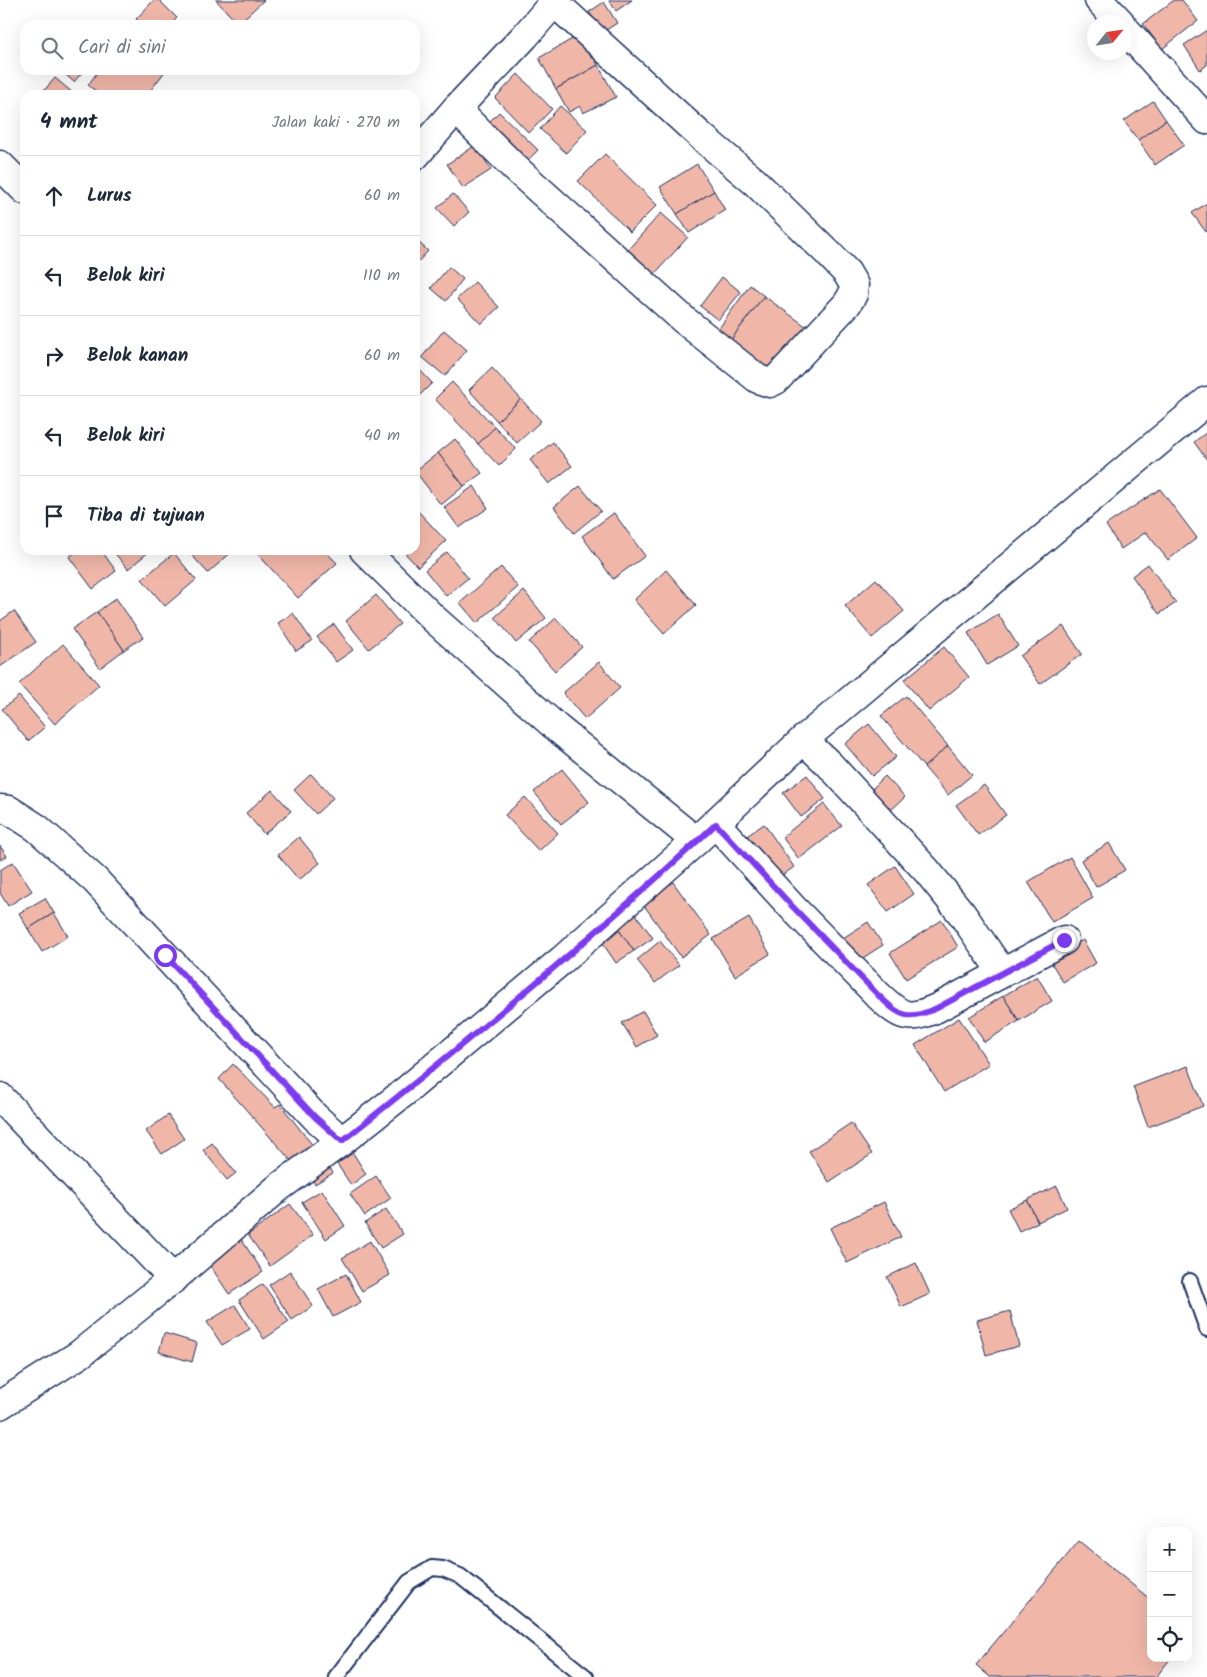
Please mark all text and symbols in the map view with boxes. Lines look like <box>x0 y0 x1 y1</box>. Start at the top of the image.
north arrow <box>1087 15 1132 60</box>
search box <box>20 20 420 75</box>
text: Cari di sini <box>78 33 166 63</box>
icon: search <box>38 34 66 62</box>
text: 4 mnt <box>40 106 98 139</box>
text: Jalan kaki · 270 m <box>272 110 400 135</box>
text: Lurus <box>87 181 132 211</box>
icon: ahead <box>40 182 68 210</box>
text: 60 m <box>364 183 400 208</box>
text: Belok kiri <box>87 261 165 291</box>
icon: left <box>40 262 68 290</box>
text: 110 m <box>363 263 400 288</box>
text: Belok kanan <box>87 341 188 371</box>
icon: right <box>40 342 68 370</box>
text: 60 m <box>364 343 400 368</box>
text: Belok kiri <box>87 421 165 451</box>
icon: left <box>40 422 68 450</box>
text: 40 m <box>364 423 400 448</box>
text: Tiba di tujuan <box>87 501 205 531</box>
icon: arrive <box>40 502 68 530</box>
route end <box>1053 929 1076 952</box>
route start <box>154 944 177 967</box>
map controls <box>1147 1527 1192 1662</box>
button: + <box>1147 1527 1192 1572</box>
button: − <box>1147 1572 1192 1617</box>
button: locate <box>1147 1617 1192 1662</box>

